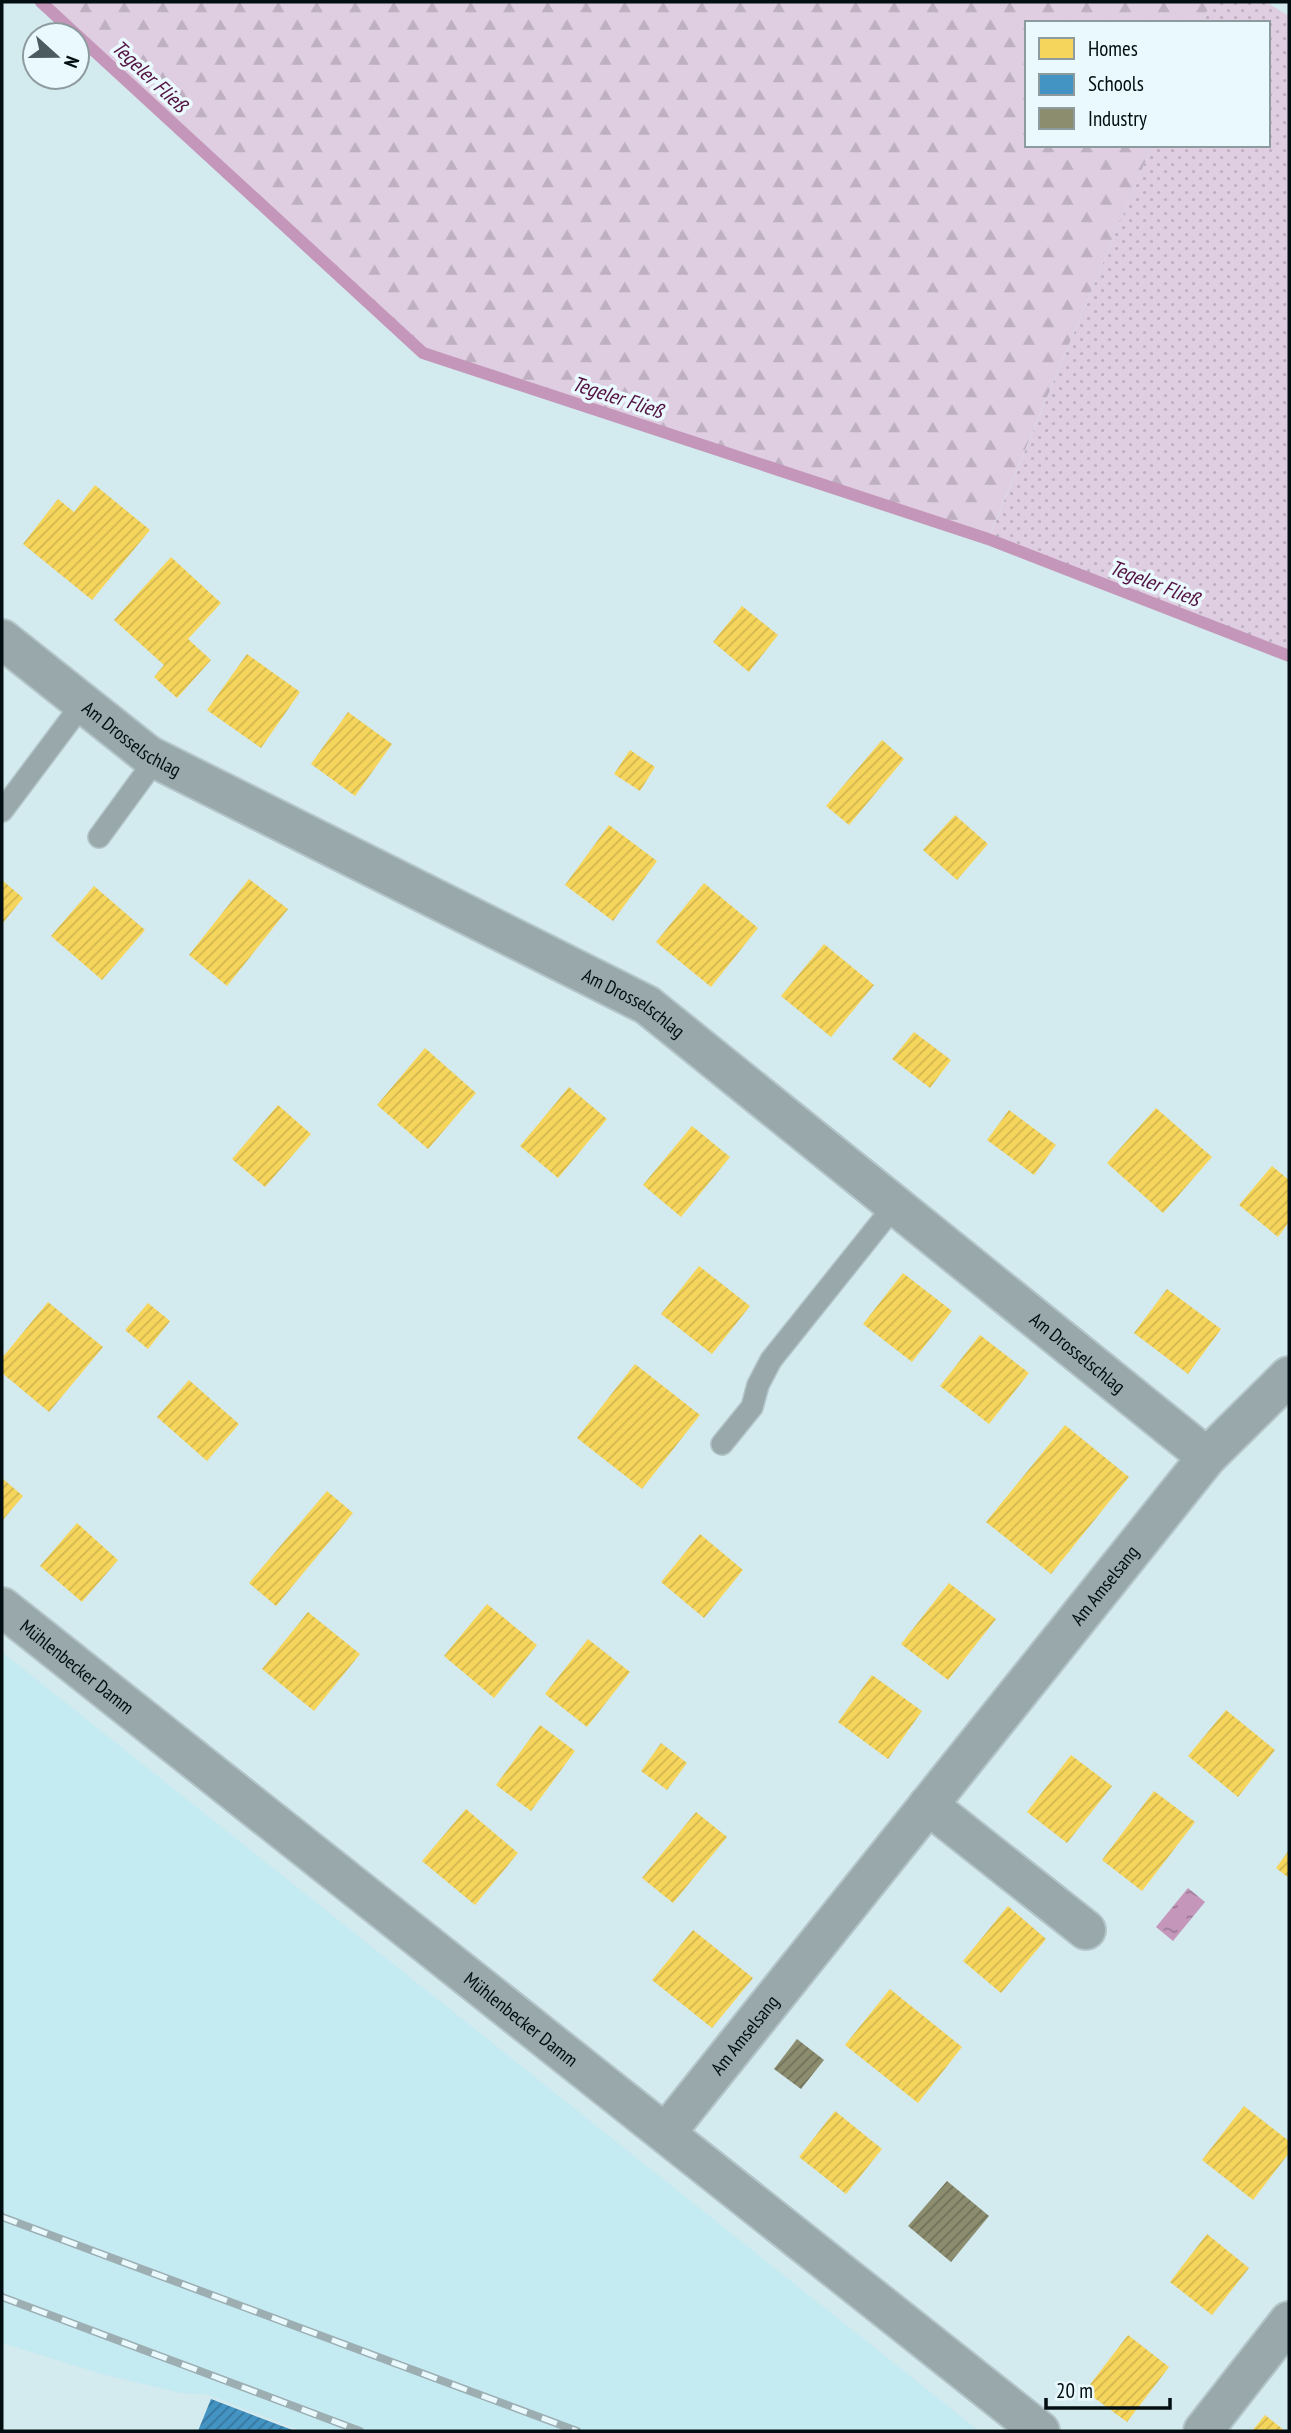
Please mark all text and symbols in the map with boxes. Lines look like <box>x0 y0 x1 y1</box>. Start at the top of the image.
north arrow <box>21 21 91 91</box>
legend <box>1025 21 1270 147</box>
water label: Tegeler Fließ <box>106 34 195 119</box>
text: Homes <box>1088 35 1138 62</box>
text: N <box>59 53 85 71</box>
text: Schools <box>1088 70 1144 97</box>
text: Industry <box>1088 105 1147 132</box>
water label: Tegeler Fließ <box>569 370 669 425</box>
water label: Tegeler Fließ <box>1106 554 1205 613</box>
street label: Am Drosselschlag <box>78 696 185 782</box>
street label: Am Drosselschlag <box>579 963 690 1043</box>
street label: Am Drosselschlag <box>1025 1307 1130 1398</box>
street label: Am Amselsang <box>1065 1540 1144 1630</box>
street label: Mühlenbecker Damm <box>15 1614 139 1719</box>
street label: Mühlenbecker Damm <box>459 1967 583 2072</box>
street label: Am Amselsang <box>705 1990 784 2080</box>
scale bar <box>1046 2366 1170 2410</box>
text: 20 m <box>1056 2377 1093 2404</box>

